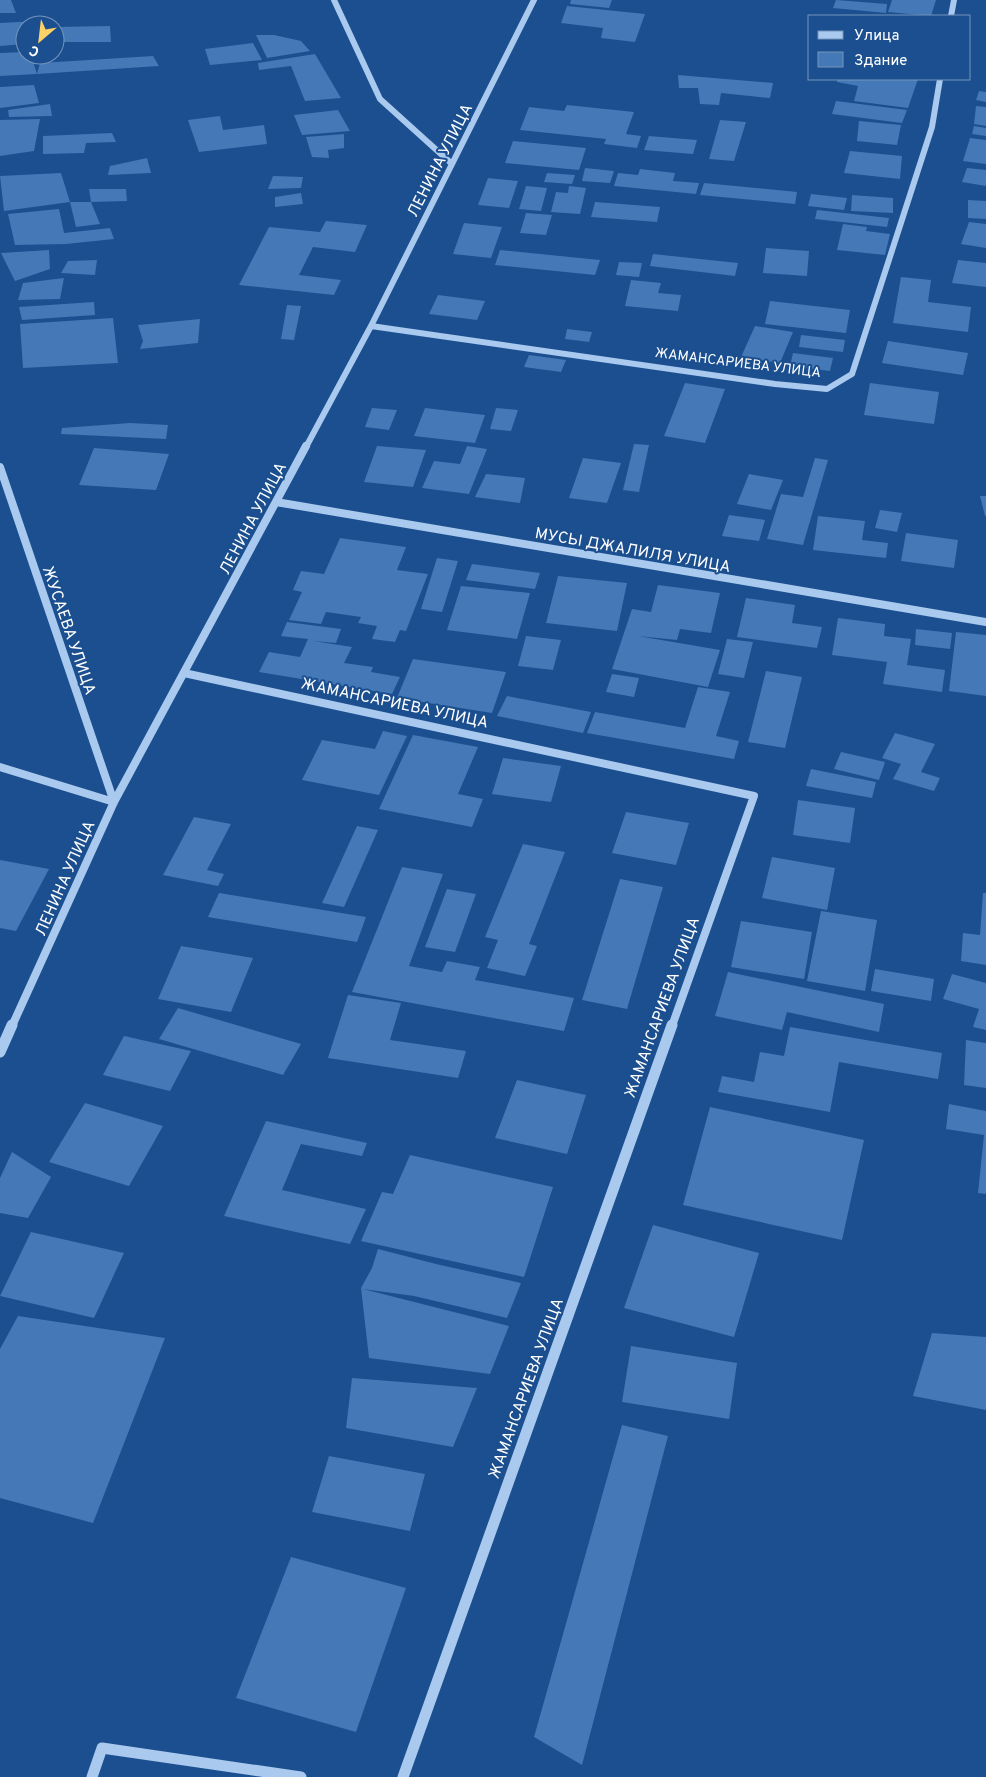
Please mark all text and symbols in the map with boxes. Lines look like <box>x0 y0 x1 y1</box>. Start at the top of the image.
north arrow <box>15 15 65 65</box>
legend <box>808 15 971 80</box>
text: Улица <box>854 27 899 46</box>
text: С <box>27 41 43 60</box>
text: Здание <box>854 52 907 71</box>
street label: ЛЕНИНА УЛИЦА <box>404 101 478 221</box>
street label: ЖАМАНСАРИЕВА УЛИЦА <box>654 345 822 382</box>
street label: ЛЕНИНА УЛИЦА <box>216 459 292 579</box>
street label: МУСЫ ДЖАЛИЛЯ УЛИЦА <box>533 524 732 578</box>
street label: ЖУСАЕВА УЛИЦА <box>37 564 100 698</box>
street label: ЖАМАНСАРИЕВА УЛИЦА <box>299 674 490 734</box>
street label: ЛЕНИНА УЛИЦА <box>31 818 100 940</box>
street label: ЖАМАНСАРИЕВА УЛИЦА <box>621 914 705 1101</box>
street label: ЖАМАНСАРИЕВА УЛИЦА <box>485 1295 569 1482</box>

